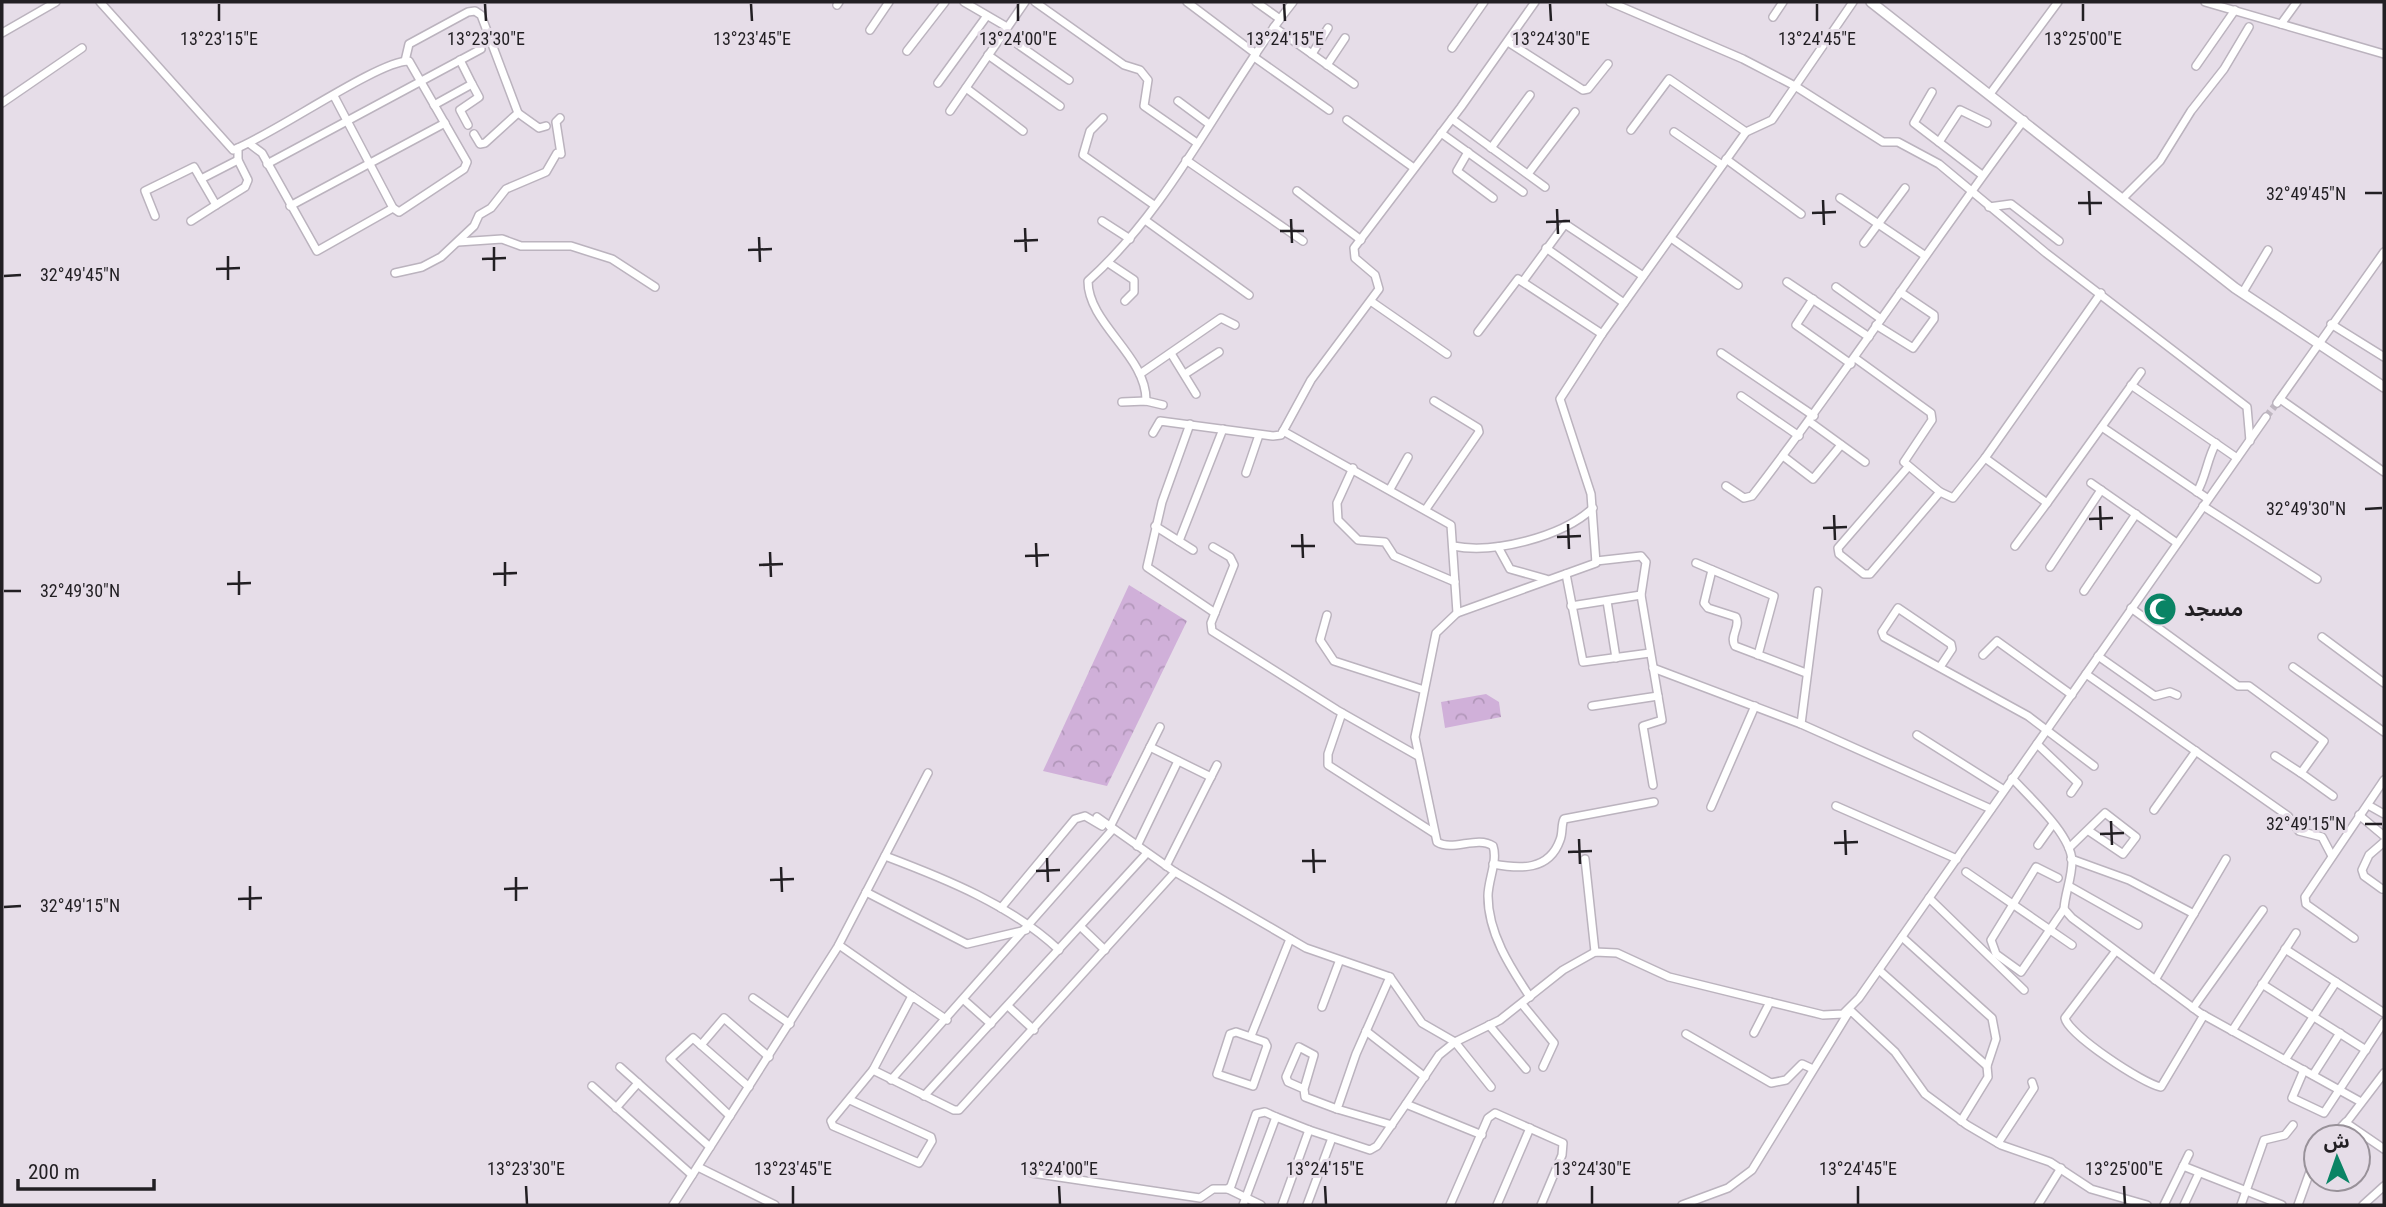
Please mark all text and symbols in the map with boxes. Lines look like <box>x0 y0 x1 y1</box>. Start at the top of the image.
text: 13°23'15"E <box>180 28 258 49</box>
text: 13°23'30"E <box>447 28 525 49</box>
text: 13°23'45"E <box>713 28 791 49</box>
text: 13°24'00"E <box>979 28 1057 49</box>
text: 13°24'15"E <box>1246 28 1324 49</box>
text: 13°24'30"E <box>1512 28 1590 49</box>
text: 13°24'45"E <box>1778 28 1856 49</box>
text: 13°25'00"E <box>2044 28 2122 49</box>
text: 32°49'45"N <box>2266 183 2346 204</box>
text: 32°49'45"N <box>40 264 120 285</box>
text: 32°49'30"N <box>2266 498 2346 519</box>
text: 32°49'30"N <box>40 580 120 601</box>
mosque icon: مسجد <box>2141 590 2179 628</box>
place label: مسجد <box>2184 597 2243 621</box>
text: 32°49'15"N <box>2266 813 2346 834</box>
text: 32°49'15"N <box>40 895 120 916</box>
north arrow <box>2302 1123 2372 1193</box>
text: ش <box>2323 1130 2350 1153</box>
scale bar <box>18 1148 154 1192</box>
text: 13°23'30"E <box>487 1158 565 1179</box>
text: 13°23'45"E <box>754 1158 832 1179</box>
text: 13°24'00"E <box>1020 1158 1098 1179</box>
text: 13°24'15"E <box>1286 1158 1364 1179</box>
text: 13°24'30"E <box>1553 1158 1631 1179</box>
text: 13°24'45"E <box>1819 1158 1897 1179</box>
text: 13°25'00"E <box>2085 1158 2163 1179</box>
text: 200 m <box>28 1160 80 1184</box>

